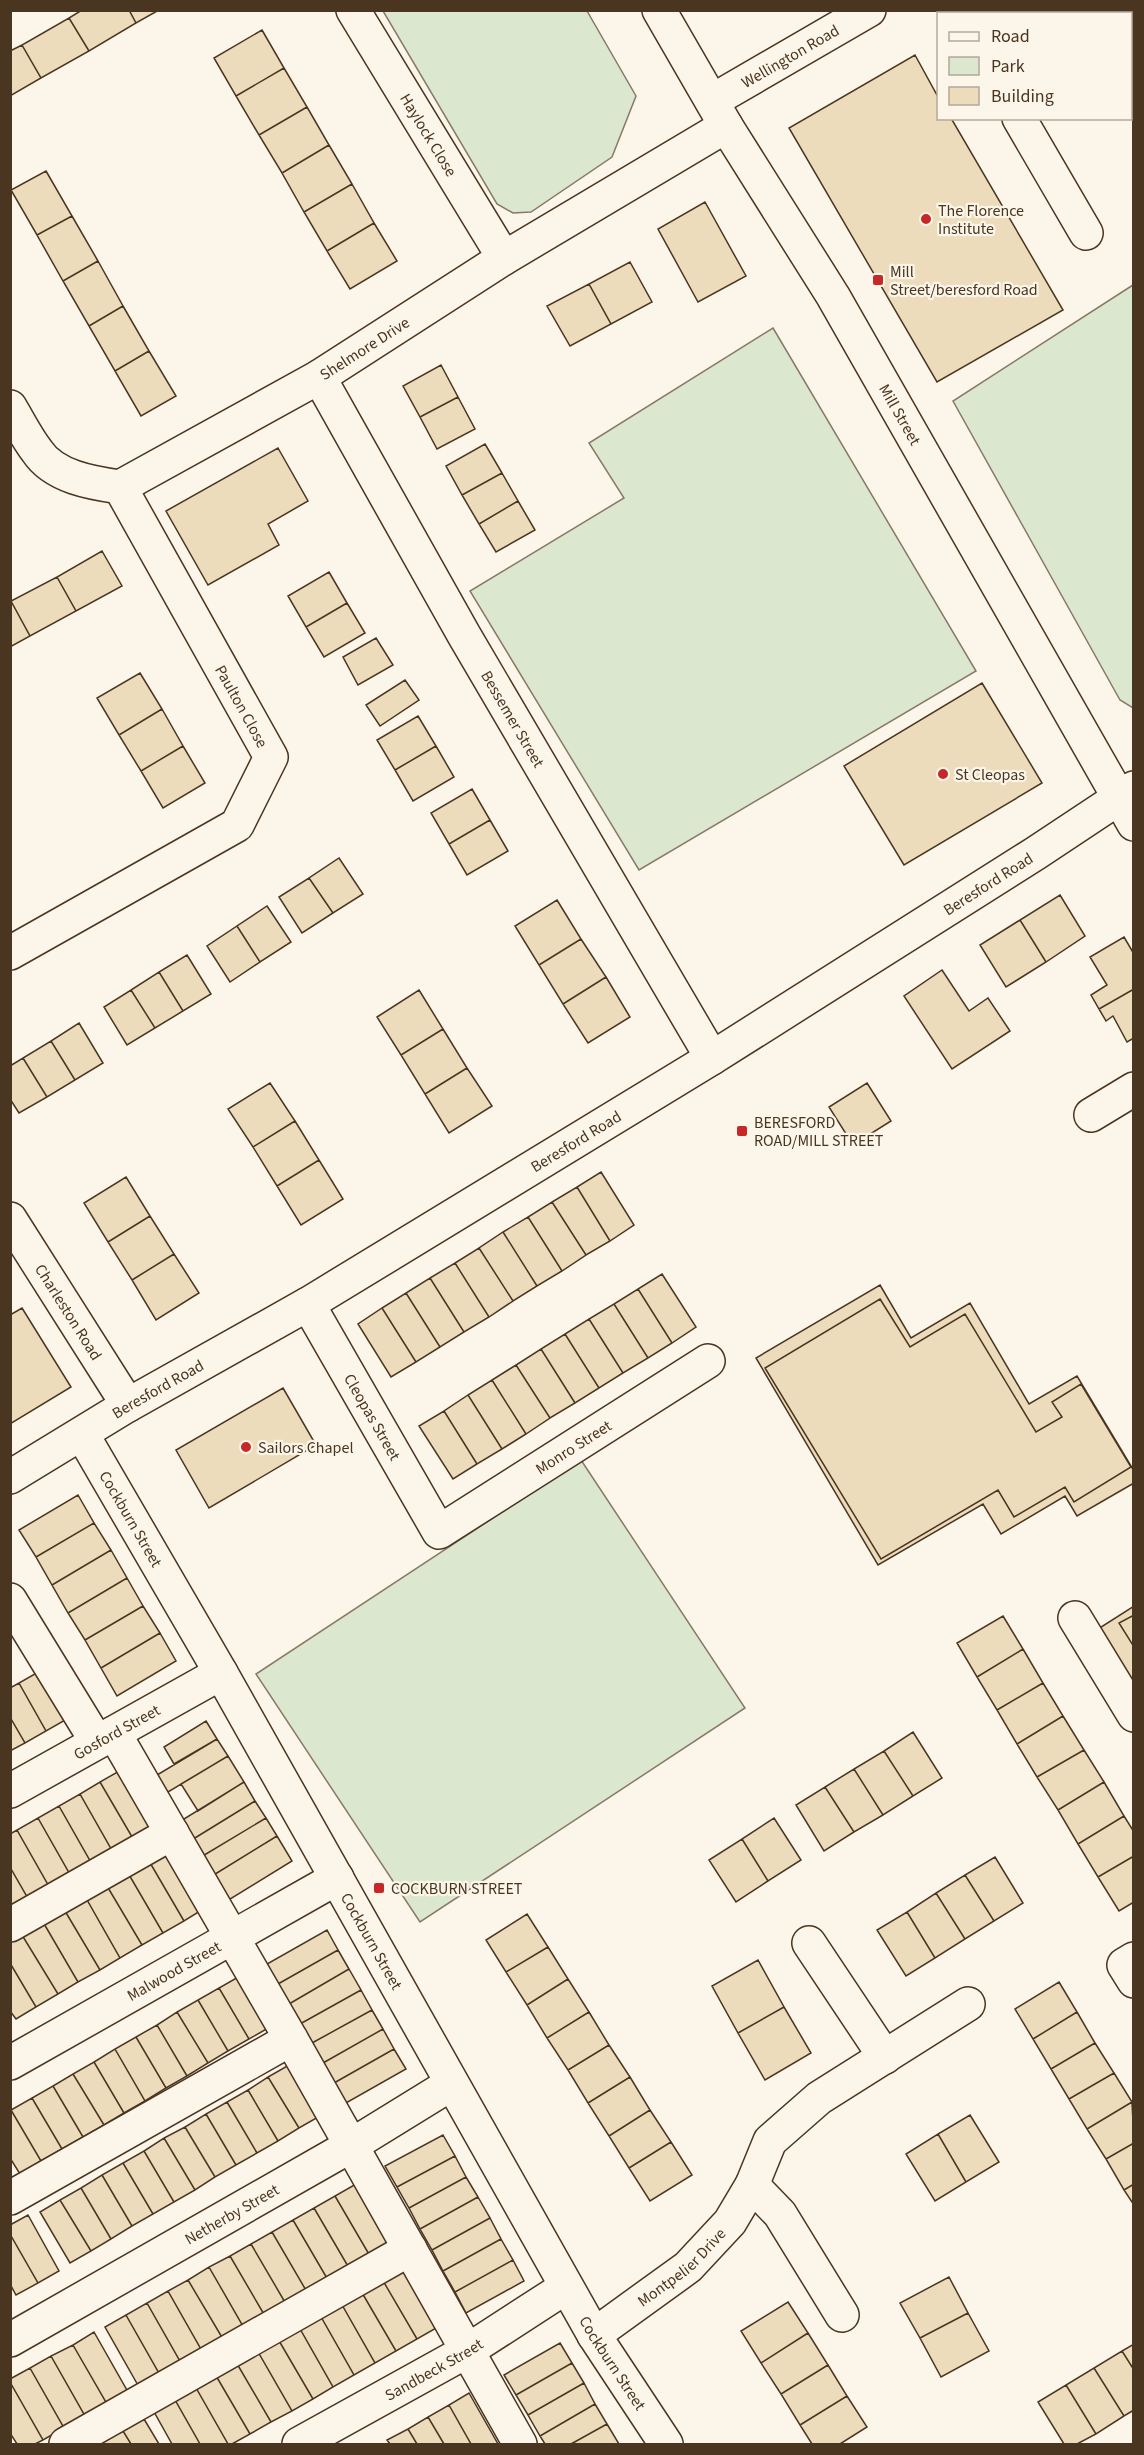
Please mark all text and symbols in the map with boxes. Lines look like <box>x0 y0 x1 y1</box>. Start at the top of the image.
legend <box>937 12 1132 120</box>
street label: Wellington Road <box>737 20 843 94</box>
text: Road <box>991 24 1030 49</box>
text: Park <box>991 54 1025 79</box>
text: Building <box>991 84 1054 109</box>
street label: Haylock Close <box>394 89 462 181</box>
place label: The Florence Institute <box>938 200 1024 240</box>
marker: The Florence Institute <box>919 212 933 226</box>
place label: Mill Street/beresford Road <box>890 261 1038 301</box>
marker: Mill Street/beresford Road <box>871 273 885 287</box>
street label: Shelmore Drive <box>316 312 414 386</box>
street label: Mill Street <box>873 380 926 450</box>
street label: Paulton Close <box>209 661 273 752</box>
street label: Bessemer Street <box>475 667 550 772</box>
place label: St Cleopas <box>955 764 1025 786</box>
marker: St Cleopas <box>936 767 950 781</box>
street label: Beresford Road <box>939 848 1038 921</box>
street label: Beresford Road <box>527 1106 626 1178</box>
place label: BERESFORD ROAD/MILL STREET <box>754 1112 884 1152</box>
marker: BERESFORD ROAD/MILL STREET <box>735 1124 749 1138</box>
street label: Charleston Road <box>29 1260 107 1365</box>
street label: Beresford Road <box>108 1355 208 1424</box>
street label: Cleopas Street <box>338 1370 406 1465</box>
street label: Monro Street <box>531 1415 617 1480</box>
place label: Sailors Chapel <box>258 1437 354 1459</box>
marker: Sailors Chapel <box>239 1440 253 1454</box>
street label: Cockburn Street <box>94 1467 167 1572</box>
street label: Gosford Street <box>70 1699 165 1765</box>
place label: COCKBURN STREET <box>391 1878 523 1900</box>
marker: COCKBURN STREET <box>372 1881 386 1895</box>
street label: Cockburn Street <box>335 1889 408 1994</box>
street label: Malwood Street <box>123 1936 226 2007</box>
street label: Netherby Street <box>181 2179 284 2250</box>
street label: Montpelier Drive <box>633 2223 731 2312</box>
street label: Cockburn Street <box>573 2312 651 2415</box>
street label: Sandbeck Street <box>381 2333 488 2406</box>

